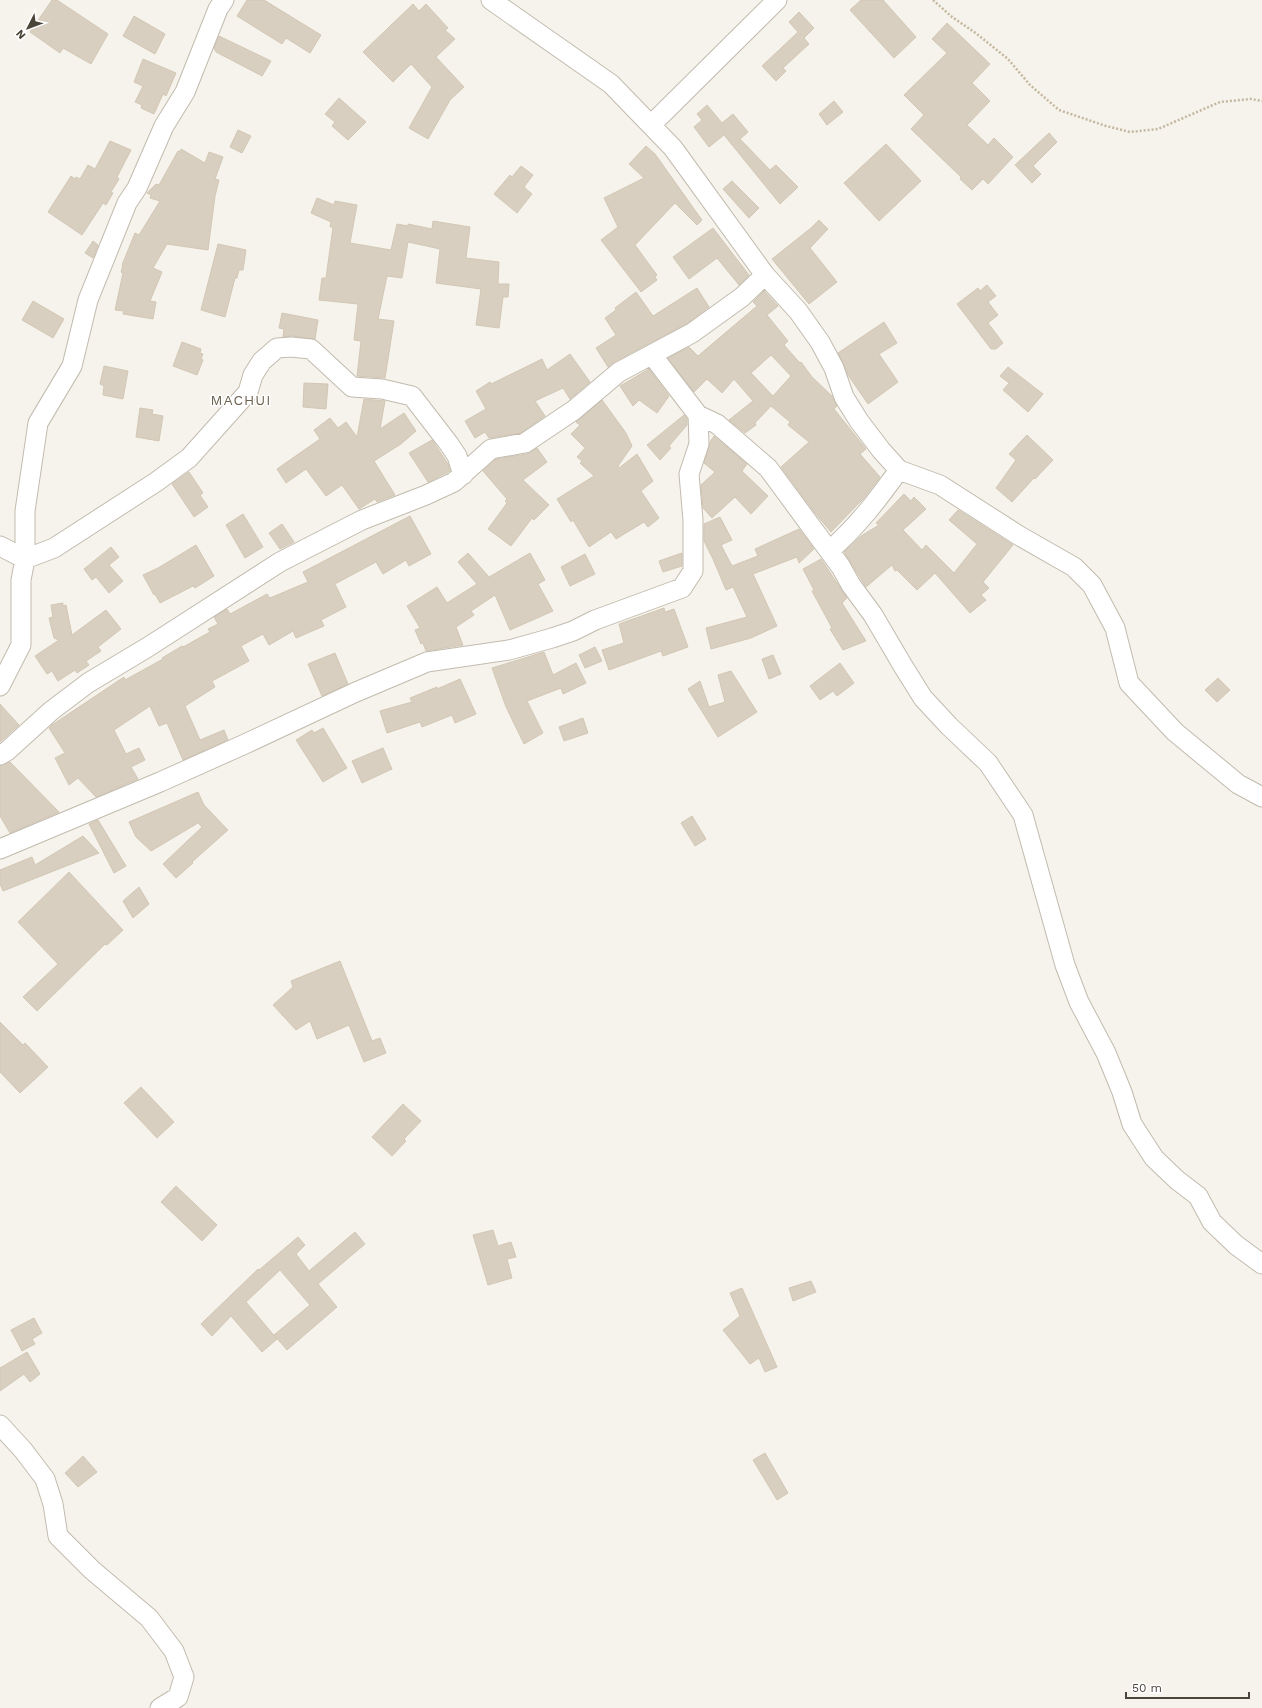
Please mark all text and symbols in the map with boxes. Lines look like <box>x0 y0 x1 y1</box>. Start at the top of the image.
north arrow <box>8 8 48 48</box>
text: N <box>13 27 28 42</box>
district label: MACHUI <box>211 392 271 408</box>
scale bar <box>1126 1674 1249 1700</box>
text: 50 m <box>1132 1681 1162 1695</box>

